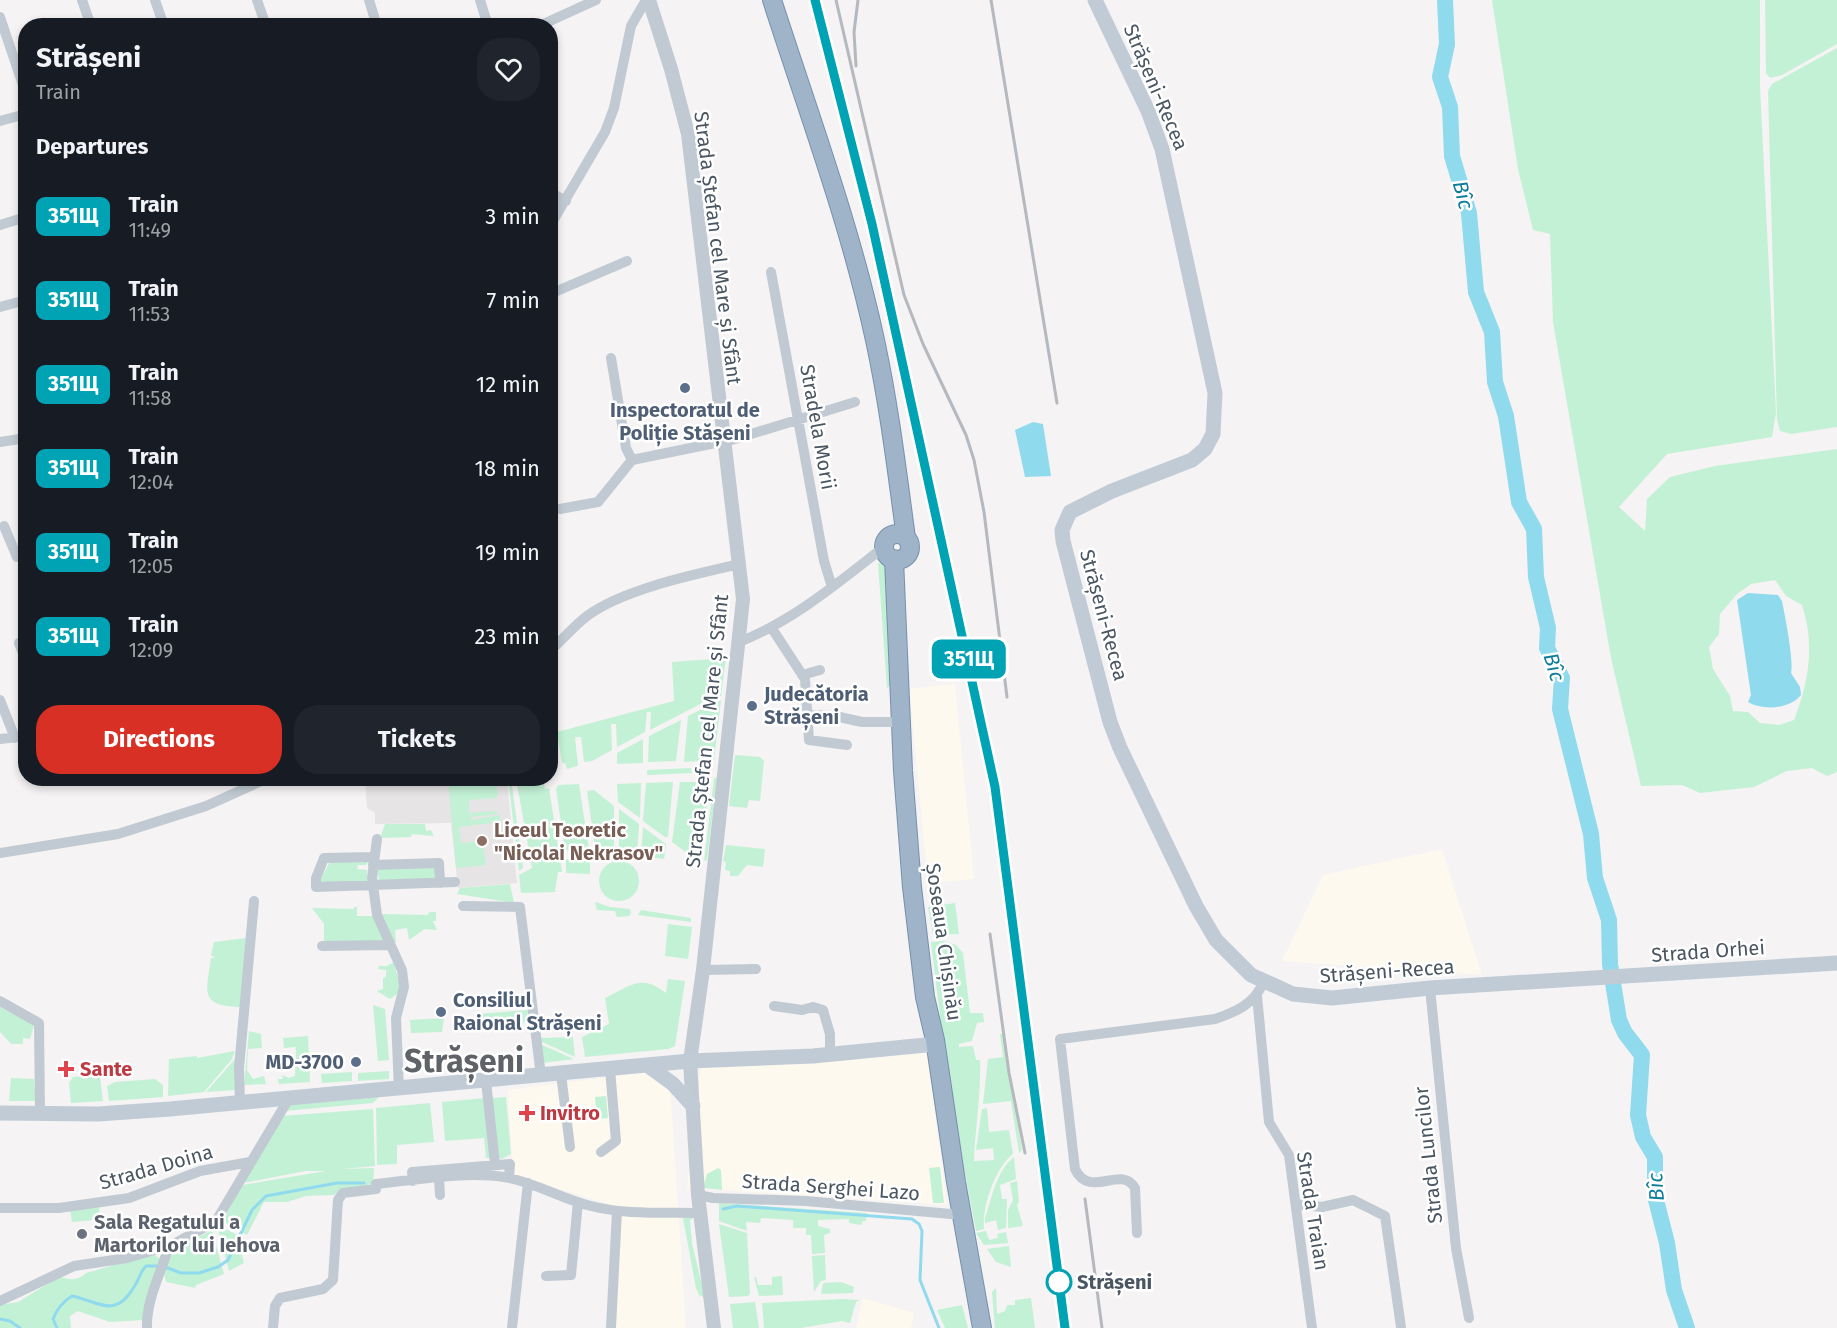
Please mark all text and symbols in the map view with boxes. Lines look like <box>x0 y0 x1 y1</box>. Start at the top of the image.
street label: Strășeni-Recea <box>1118 20 1193 154</box>
button: heart <box>477 38 540 101</box>
text: Strășeni <box>36 41 141 74</box>
text: Train <box>36 80 81 104</box>
street label: Strada Ștefan cel Mare și Sfânt <box>688 110 747 387</box>
text: Departures <box>36 133 148 160</box>
water label: Bîc <box>1447 178 1479 212</box>
text: Train <box>128 191 179 218</box>
text: 351Щ <box>48 203 98 229</box>
text: 3 min <box>485 203 540 230</box>
text: 11:49 <box>128 218 171 242</box>
text: Train <box>128 275 179 302</box>
text: 351Щ <box>48 287 98 313</box>
text: 7 min <box>486 287 540 314</box>
text: 11:53 <box>128 302 170 326</box>
text: Train <box>128 359 179 386</box>
street label: Stradela Morii <box>795 362 841 492</box>
text: 351Щ <box>48 371 98 397</box>
text: 12 min <box>476 371 540 398</box>
marker: Inspectoratul de Poliție Stășeni <box>678 381 692 395</box>
text: 11:58 <box>128 386 171 410</box>
place label: Inspectoratul de Poliție Stășeni <box>610 398 760 447</box>
text: Train <box>128 443 179 470</box>
text: 351Щ <box>48 455 98 481</box>
text: 18 min <box>475 455 540 482</box>
text: 12:04 <box>128 470 174 494</box>
text: Train <box>128 527 179 554</box>
text: 351Щ <box>48 539 98 565</box>
text: 19 min <box>475 539 540 566</box>
street label: Strășeni-Recea <box>1074 547 1133 684</box>
text: 12:05 <box>128 554 173 578</box>
street label: Strada Ștefan cel Mare și Sfânt <box>681 592 734 869</box>
text: Train <box>128 611 179 638</box>
text: 351Щ <box>48 623 98 649</box>
text: 23 min <box>474 623 540 650</box>
text: 12:09 <box>128 638 173 662</box>
line badge: 351Щ <box>927 640 1011 678</box>
text: 351Щ <box>944 646 994 672</box>
water label: Bîc <box>1537 650 1571 684</box>
place label: Judecătoria Strășeni <box>763 682 869 731</box>
marker: Judecătoria Strășeni <box>745 699 759 713</box>
button: Directions <box>36 705 282 774</box>
button: Tickets <box>294 705 540 774</box>
place label: Liceul Teoretic "Nicolai Nekrasov" <box>494 818 663 865</box>
marker: Liceul Teoretic "Nicolai Nekrasov" <box>475 834 489 848</box>
street label: Șoseaua Chișinău <box>920 862 967 1022</box>
street label: Strada Orhei <box>1650 935 1766 967</box>
street label: Strășeni-Recea <box>1319 954 1455 989</box>
place label: Consiliul Raional Strășeni <box>453 988 602 1037</box>
marker: Consiliul Raional Strășeni <box>434 1005 448 1019</box>
district label: Strășeni <box>404 1042 524 1083</box>
place label: MD-3700 <box>265 1050 344 1074</box>
marker: MD-3700 <box>349 1055 363 1069</box>
place label: Sante <box>80 1057 132 1081</box>
marker: Sante <box>57 1060 75 1078</box>
street label: Strada Luncilor <box>1409 1085 1447 1225</box>
place label: Invitro <box>540 1101 600 1125</box>
marker: Invitro <box>518 1104 536 1122</box>
street label: Strada Doina <box>96 1139 216 1195</box>
street label: Strada Traian <box>1292 1150 1334 1272</box>
street label: Strada Serghei Lazo <box>741 1169 921 1205</box>
water label: Bîc <box>1642 1172 1670 1202</box>
place label: Sala Regatului a Martorilor lui Iehova <box>94 1210 280 1257</box>
marker: Sala Regatului a Martorilor lui Iehova <box>75 1227 89 1241</box>
marker: Strășeni <box>1046 1269 1072 1295</box>
place label: Strășeni <box>1077 1270 1152 1296</box>

